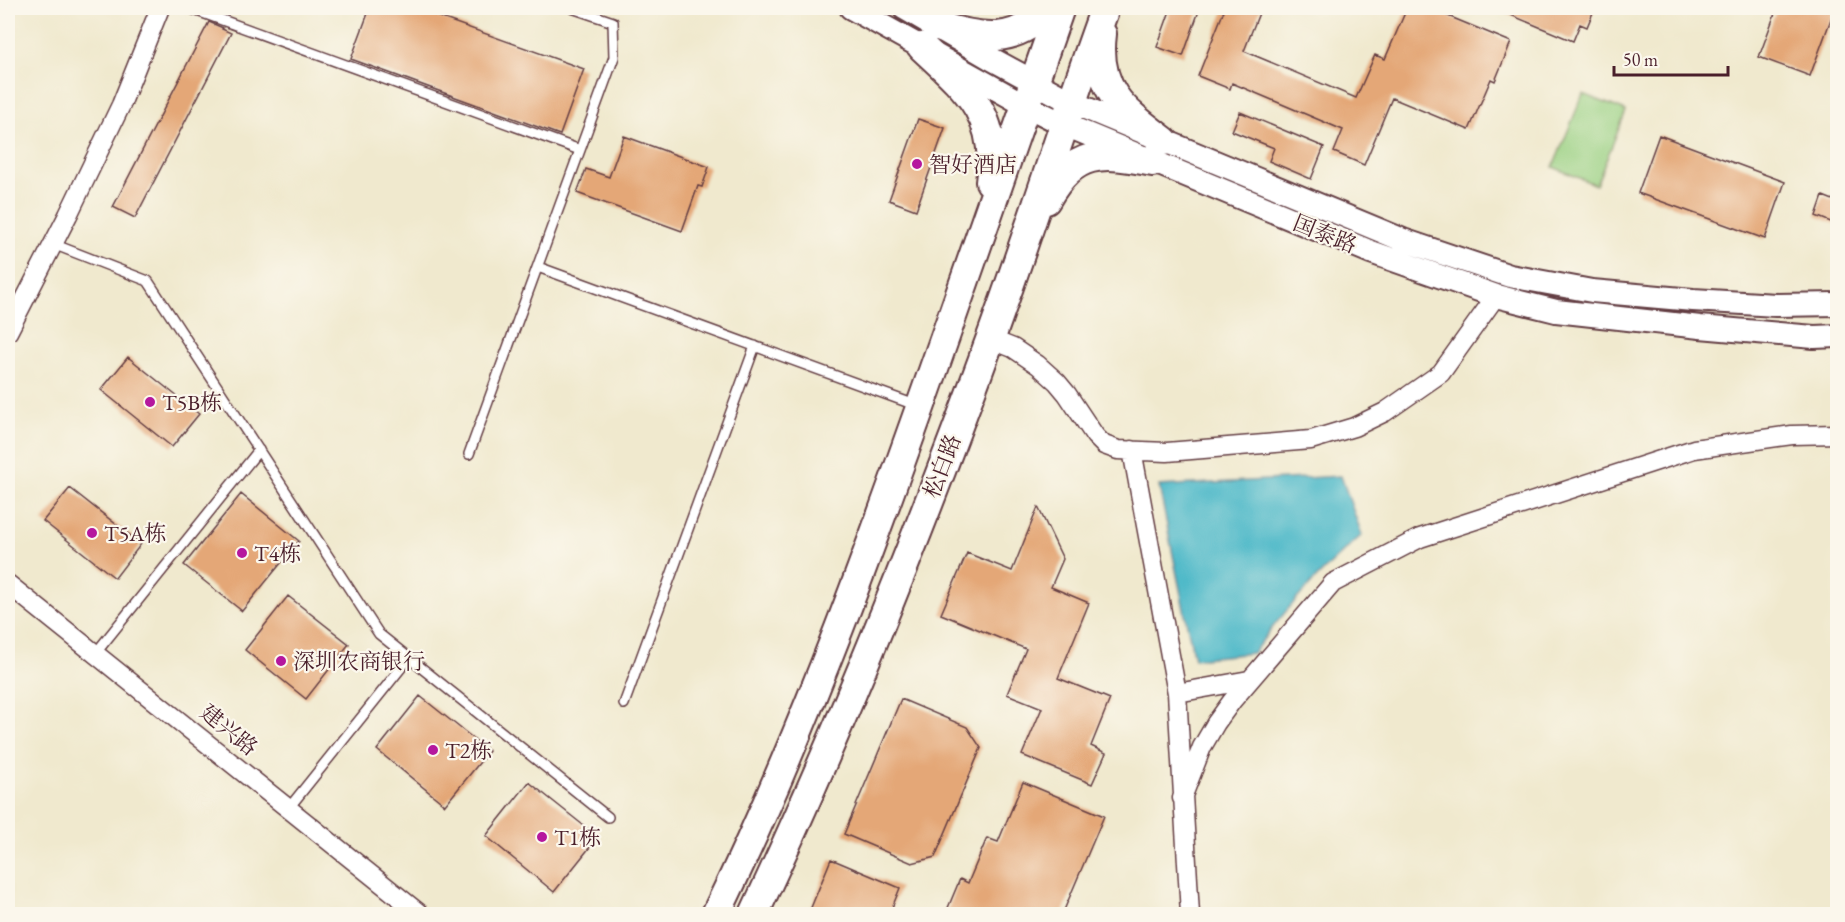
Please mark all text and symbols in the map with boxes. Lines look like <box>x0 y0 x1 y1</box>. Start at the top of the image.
scale bar <box>1614 39 1728 77</box>
text: 50 m <box>1623 48 1658 71</box>
place label: 智好酒店 <box>929 150 1017 179</box>
marker: 智好酒店 <box>910 157 924 171</box>
street label: 国泰路 <box>1289 208 1361 260</box>
place label: T5B栋 <box>162 388 222 417</box>
marker: T5B栋 <box>143 395 157 409</box>
street label: 松白路 <box>917 430 967 502</box>
place label: T5A栋 <box>104 519 167 548</box>
marker: T5A栋 <box>85 526 99 540</box>
place label: T4栋 <box>254 539 301 568</box>
marker: T4栋 <box>235 546 249 560</box>
place label: 深圳农商银行 <box>293 647 425 676</box>
marker: 深圳农商银行 <box>274 654 288 668</box>
street label: 建兴路 <box>194 698 264 762</box>
place label: T2栋 <box>445 736 492 765</box>
marker: T2栋 <box>426 743 440 757</box>
place label: T1栋 <box>554 823 601 852</box>
marker: T1栋 <box>535 830 549 844</box>

